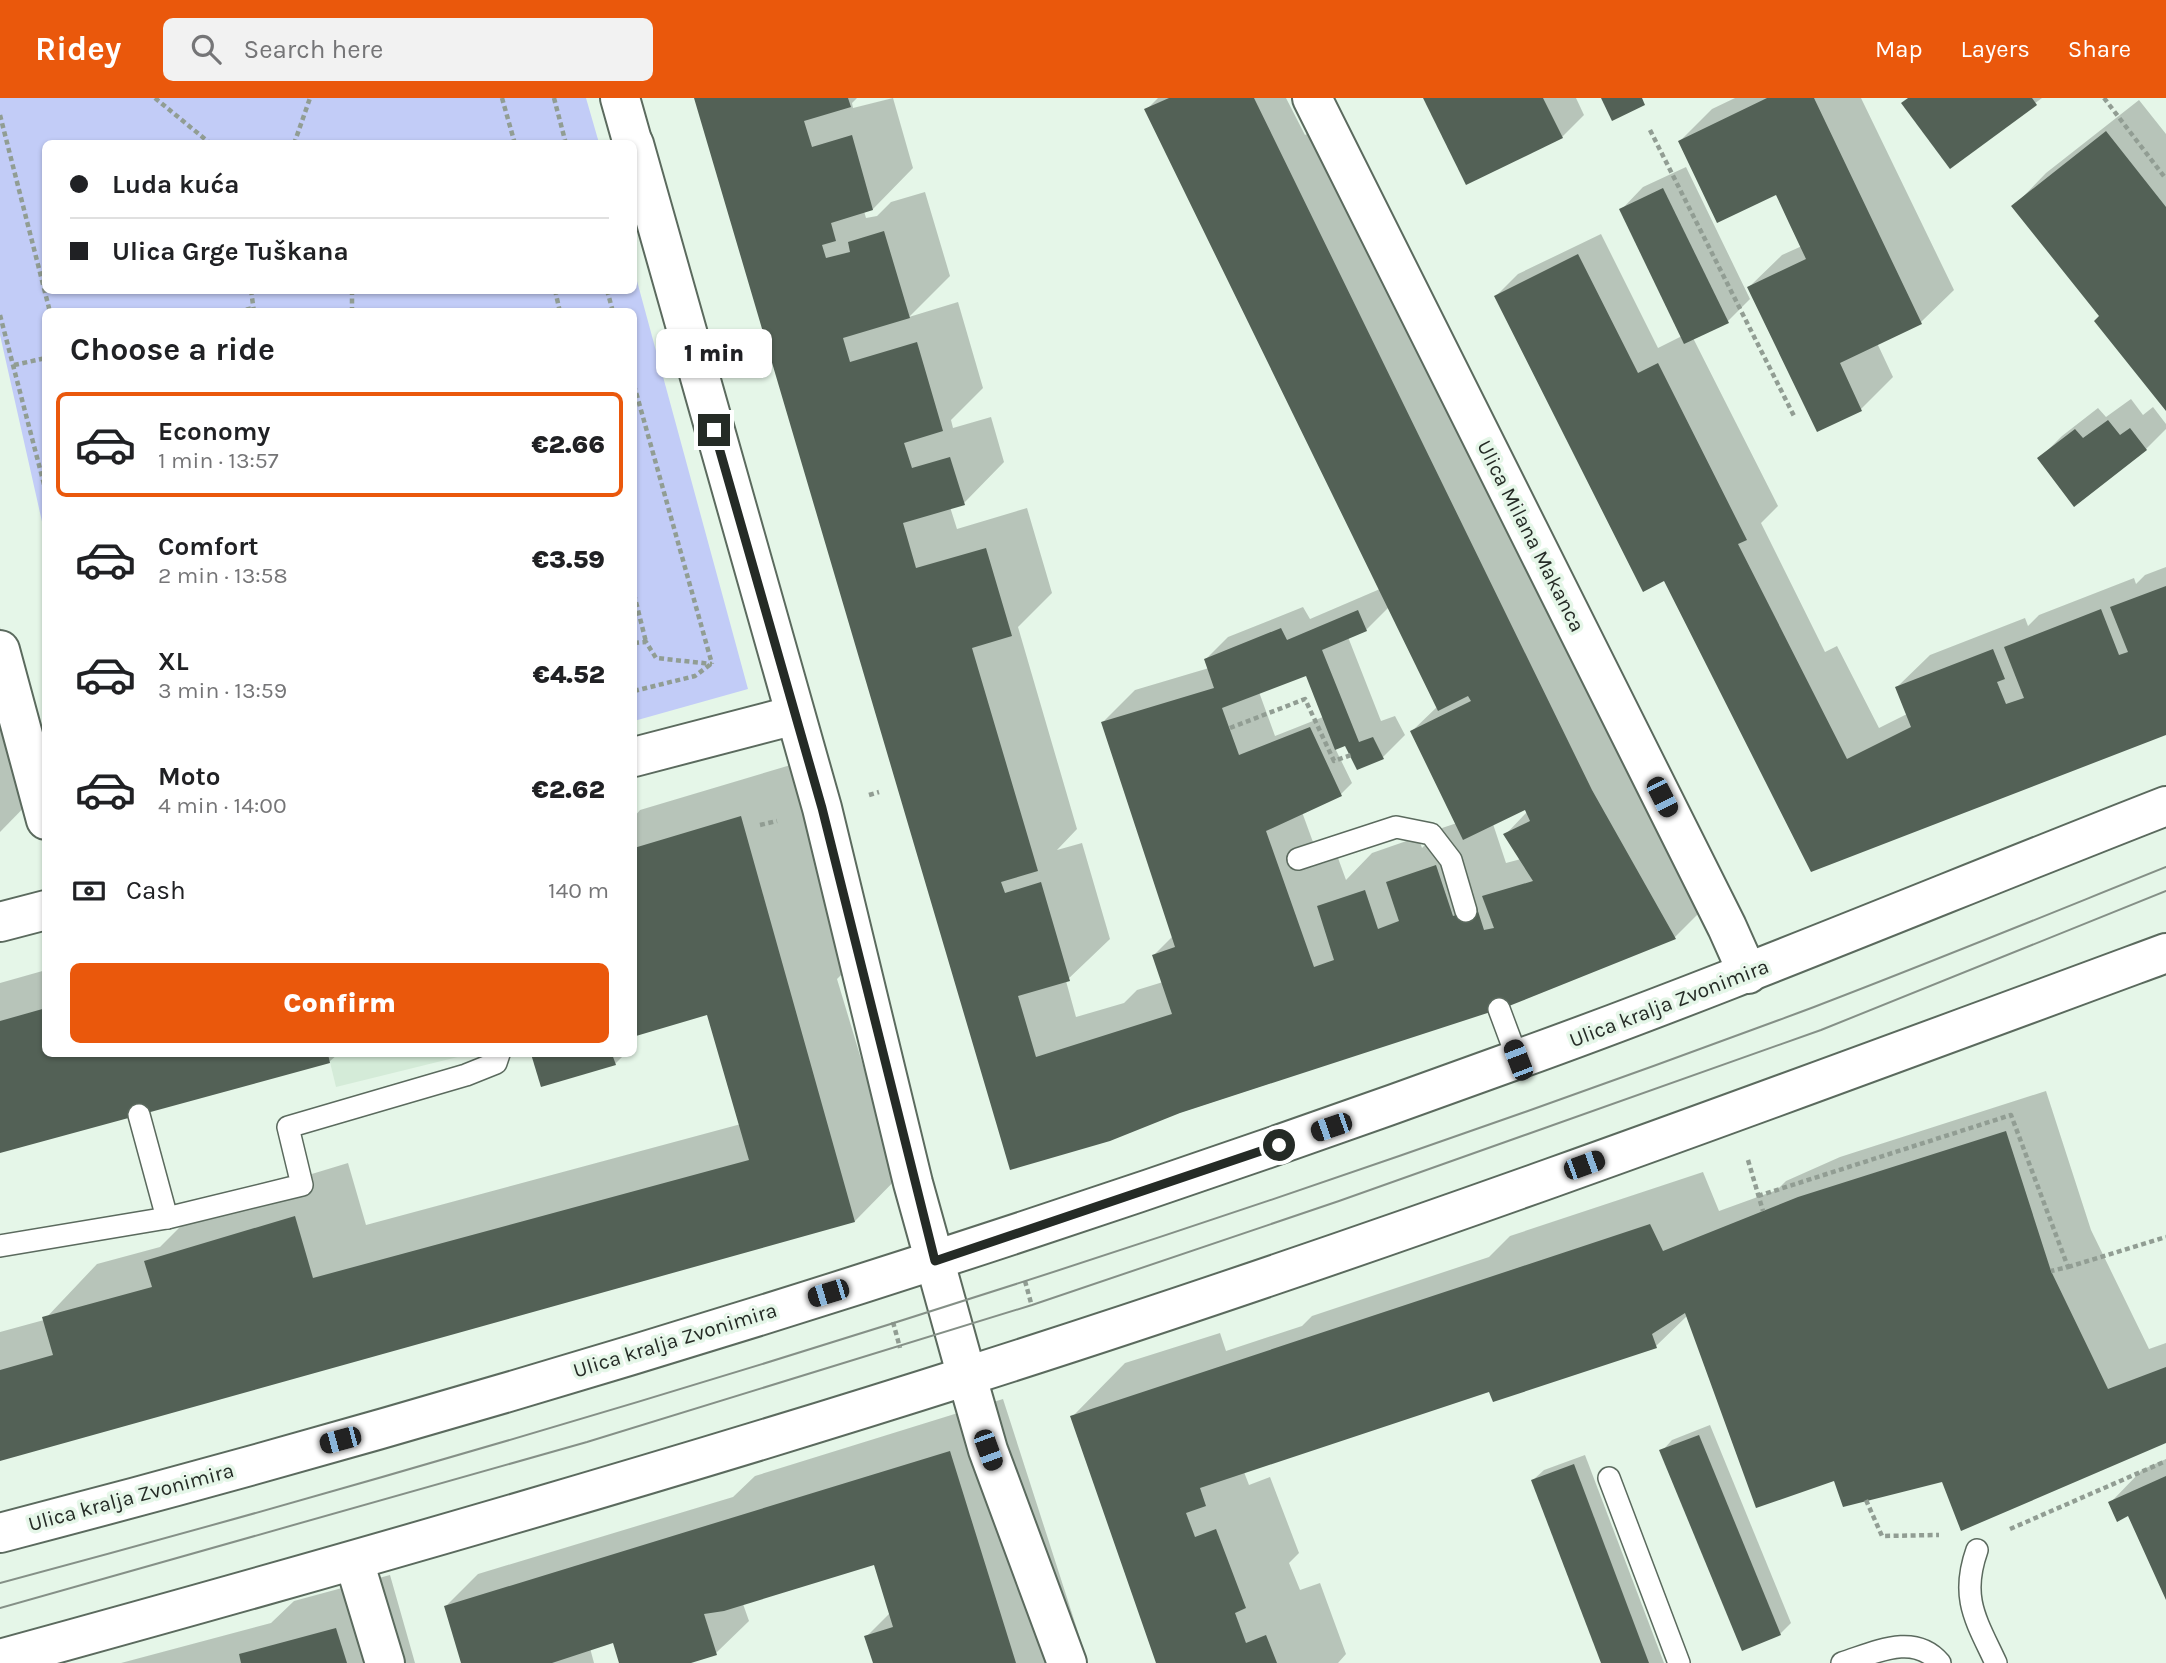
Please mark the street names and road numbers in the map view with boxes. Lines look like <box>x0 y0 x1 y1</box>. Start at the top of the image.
street label: Ulica Milana Makanca <box>1472 436 1590 636</box>
street label: Ulica kralja Zvonimira <box>1566 954 1772 1052</box>
street label: Ulica kralja Zvonimira <box>570 1298 780 1382</box>
street label: Ulica kralja Zvonimira <box>26 1458 236 1536</box>

